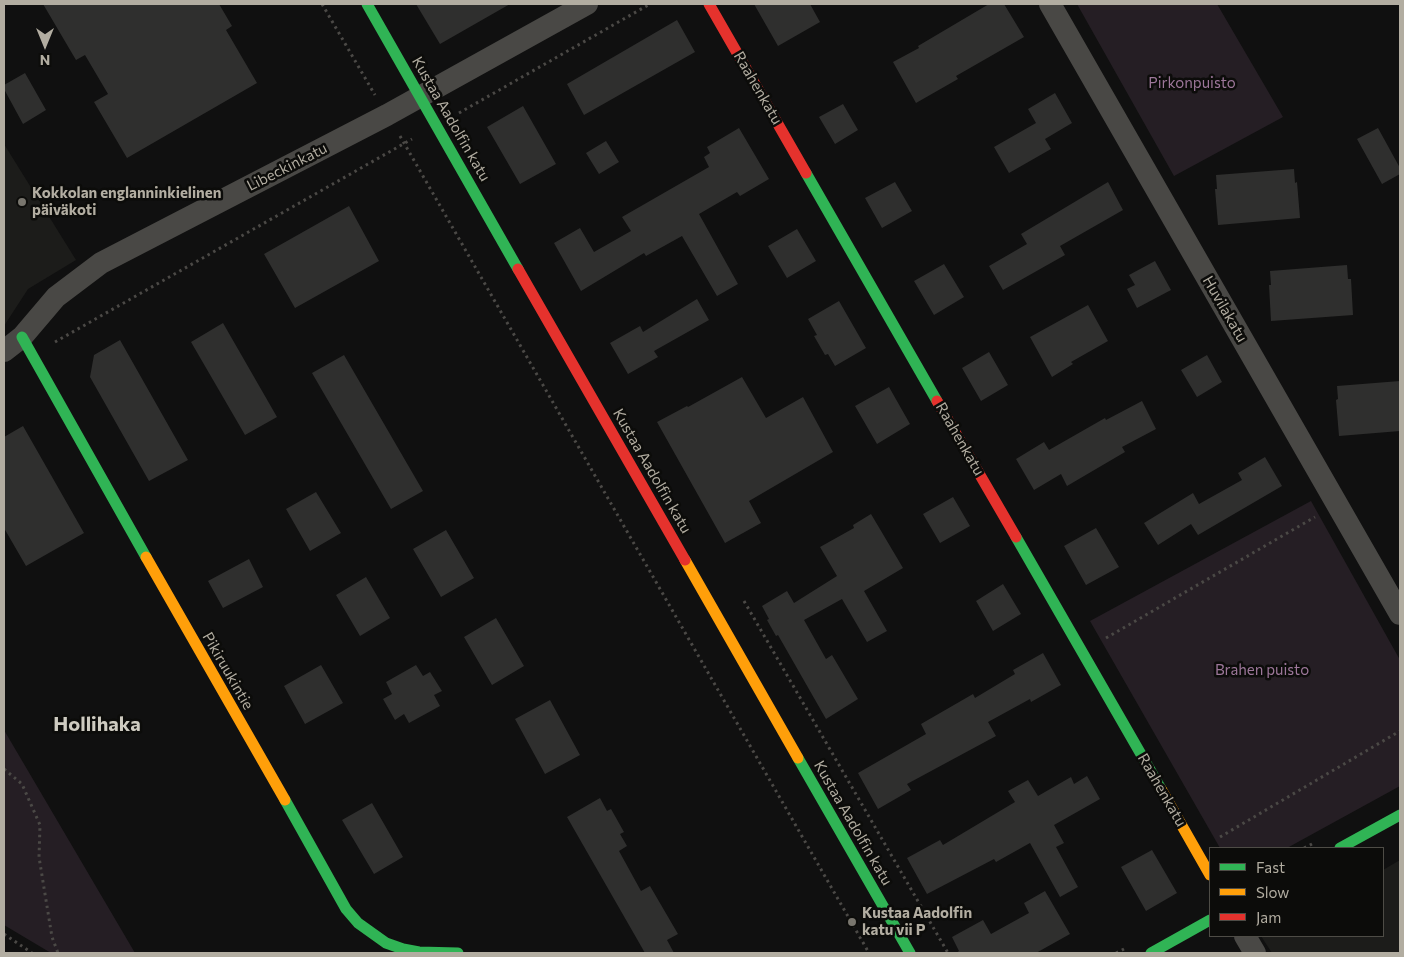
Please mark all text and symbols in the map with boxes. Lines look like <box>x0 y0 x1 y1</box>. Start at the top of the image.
north arrow <box>20 20 70 70</box>
street label: Raahenkatu <box>730 48 786 128</box>
text: N <box>40 52 50 69</box>
street label: Kustaa Aadolfin katu <box>408 53 494 185</box>
park label: Pirkonpuisto <box>1148 74 1236 92</box>
street label: Libeckinkatu <box>244 139 330 195</box>
place label: Kokkolan englanninkielinen päiväkoti <box>32 184 221 219</box>
marker: Kokkolan englanninkielinen päiväkoti <box>16 196 28 208</box>
street label: Huvilakatu <box>1199 273 1251 345</box>
street label: Raahenkatu <box>932 399 988 479</box>
street label: Kustaa Aadolfin katu <box>609 405 695 537</box>
street label: Pikiruukintie <box>199 629 257 713</box>
park label: Brahen puisto <box>1215 661 1309 679</box>
district label: Hollihaka <box>53 712 141 736</box>
street label: Raahenkatu <box>1134 750 1190 830</box>
street label: Kustaa Aadolfin katu <box>810 757 896 889</box>
legend <box>1209 847 1384 937</box>
text: Fast <box>1256 858 1285 876</box>
text: Slow <box>1256 883 1289 901</box>
place label: Kustaa Aadolfin katu vii P <box>862 904 972 939</box>
text: Jam <box>1256 908 1281 926</box>
marker: Kustaa Aadolfin katu vii P <box>846 916 858 928</box>

